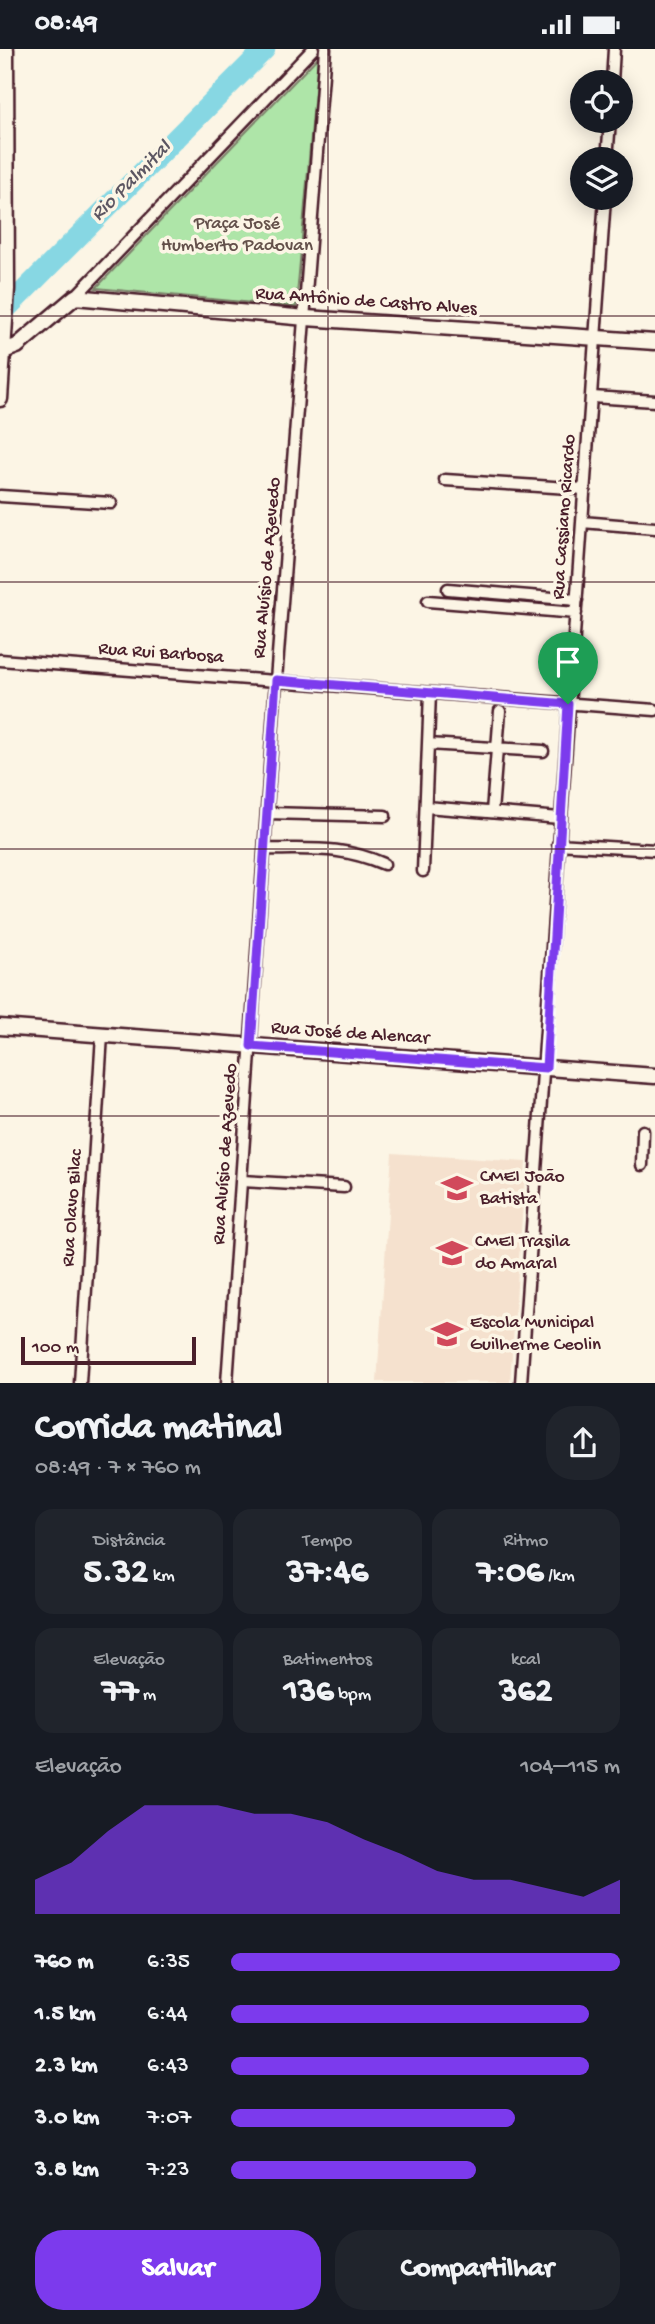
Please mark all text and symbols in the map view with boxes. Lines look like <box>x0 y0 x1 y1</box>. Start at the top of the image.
text: 08:49 <box>35 9 98 40</box>
map controls <box>570 70 633 210</box>
button: locate <box>570 70 633 133</box>
water label: Rio Palmital <box>87 136 178 227</box>
button: layers <box>570 147 633 210</box>
park label: Praça José Humberto Padovan <box>161 213 313 258</box>
street label: Rua Antônio de Castro Alves <box>254 283 479 321</box>
street label: Rua Cassiano Ricardo <box>548 433 582 600</box>
street label: Rua Aluísio de Azevedo <box>249 476 287 660</box>
pin <box>538 632 598 704</box>
street label: Rua Rui Barbosa <box>97 638 226 670</box>
icon: arrive <box>549 643 587 681</box>
street label: Rua José de Alencar <box>270 1017 432 1051</box>
street label: Rua Aluísio de Azevedo <box>208 1062 244 1245</box>
street label: Rua Olavo Bilac <box>57 1148 89 1268</box>
place label: CMEI João Batista <box>479 1166 565 1211</box>
school or university icon: CMEI João Batista <box>440 1171 474 1205</box>
place label: CMEI Trasila do Amaral <box>475 1231 571 1276</box>
school or university icon: CMEI Trasila do Amaral <box>435 1236 469 1270</box>
place label: Escola Municipal Guilherme Ceolin <box>470 1312 601 1357</box>
school or university icon: Escola Municipal Guilherme Ceolin <box>430 1317 464 1351</box>
scale bar <box>21 1333 196 1365</box>
text: 100 m <box>32 1337 79 1360</box>
button: share <box>546 1406 620 1480</box>
text: Corrida matinal <box>35 1407 282 1451</box>
text: 08:49 · 7 × 760 m <box>35 1455 201 1482</box>
text: Distância <box>93 1530 165 1553</box>
text: Tempo <box>303 1530 352 1553</box>
text: Ritmo <box>503 1530 548 1553</box>
text: 5.32 <box>84 1553 148 1594</box>
text: 37:46 <box>287 1553 368 1594</box>
text: 7:06 <box>477 1553 544 1594</box>
text: km <box>148 1565 175 1588</box>
text: /km <box>544 1565 575 1588</box>
text: Elevação <box>93 1649 165 1672</box>
text: Batimentos <box>283 1649 372 1672</box>
text: kcal <box>511 1649 541 1672</box>
text: 77 <box>102 1672 138 1713</box>
text: 136 <box>284 1672 334 1713</box>
text: 362 <box>499 1672 552 1713</box>
text: m <box>138 1684 156 1707</box>
text: bpm <box>334 1684 371 1707</box>
text: Elevação <box>35 1754 122 1781</box>
text: 104–115 m <box>520 1754 620 1781</box>
text: 760 m <box>35 1949 93 1976</box>
text: 6:35 <box>147 1949 190 1976</box>
text: 1.5 km <box>35 2001 96 2028</box>
text: 6:44 <box>147 2001 188 2028</box>
text: 2.3 km <box>35 2053 97 2080</box>
text: 6:43 <box>147 2053 189 2080</box>
text: 3.0 km <box>35 2105 99 2132</box>
text: 7:07 <box>147 2105 191 2132</box>
text: 3.8 km <box>35 2157 99 2184</box>
text: 7:23 <box>147 2157 189 2184</box>
button: Salvar <box>35 2230 321 2310</box>
button: Compartilhar <box>335 2230 620 2310</box>

